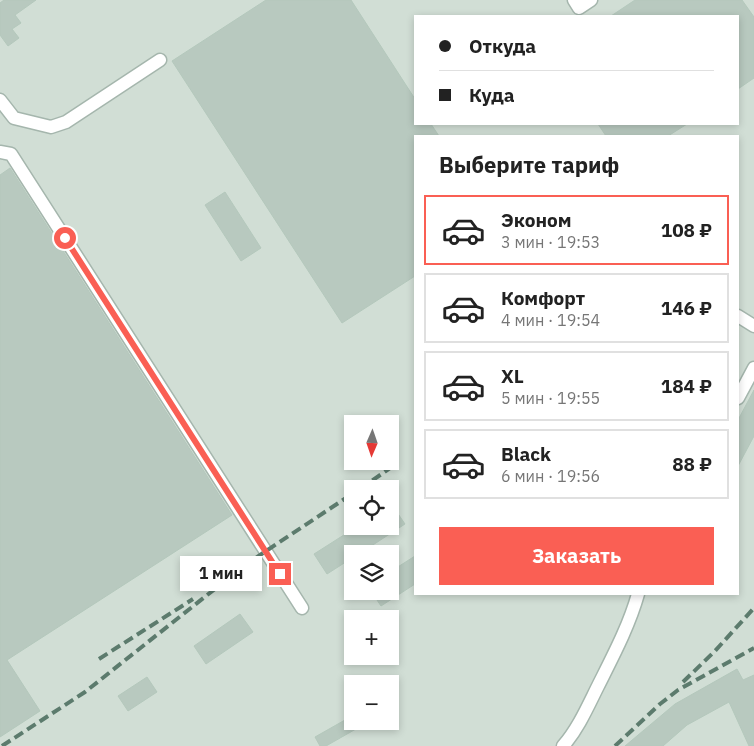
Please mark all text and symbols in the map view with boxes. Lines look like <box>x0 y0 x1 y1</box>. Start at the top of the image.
text: Откуда <box>469 34 536 58</box>
text: Куда <box>469 83 514 107</box>
text: Выберите тариф <box>439 150 619 179</box>
icon: car <box>441 208 486 253</box>
text: Эконом <box>501 208 572 232</box>
text: 108 ₽ <box>661 218 712 242</box>
route start <box>54 227 76 249</box>
text: 3 мин · 19:53 <box>501 232 600 252</box>
icon: car <box>441 286 486 331</box>
text: Комфорт <box>501 286 585 310</box>
text: 146 ₽ <box>661 296 712 320</box>
text: 4 мин · 19:54 <box>501 310 600 330</box>
icon: car <box>441 364 486 409</box>
text: XL <box>501 364 524 388</box>
text: 184 ₽ <box>661 374 712 398</box>
text: 5 мин · 19:55 <box>501 388 600 408</box>
north arrow <box>344 415 399 470</box>
map controls <box>344 415 399 730</box>
icon: car <box>441 442 486 487</box>
text: Black <box>501 442 551 466</box>
text: 88 ₽ <box>672 452 712 476</box>
text: 6 мин · 19:56 <box>501 466 600 486</box>
button: locate <box>344 480 399 535</box>
button: Заказать <box>439 527 714 585</box>
button: layers <box>344 545 399 600</box>
callout: 1 мин <box>180 556 262 592</box>
text: 1 мин <box>199 563 243 583</box>
route end <box>269 563 291 585</box>
button: + <box>344 610 399 665</box>
button: − <box>344 675 399 730</box>

